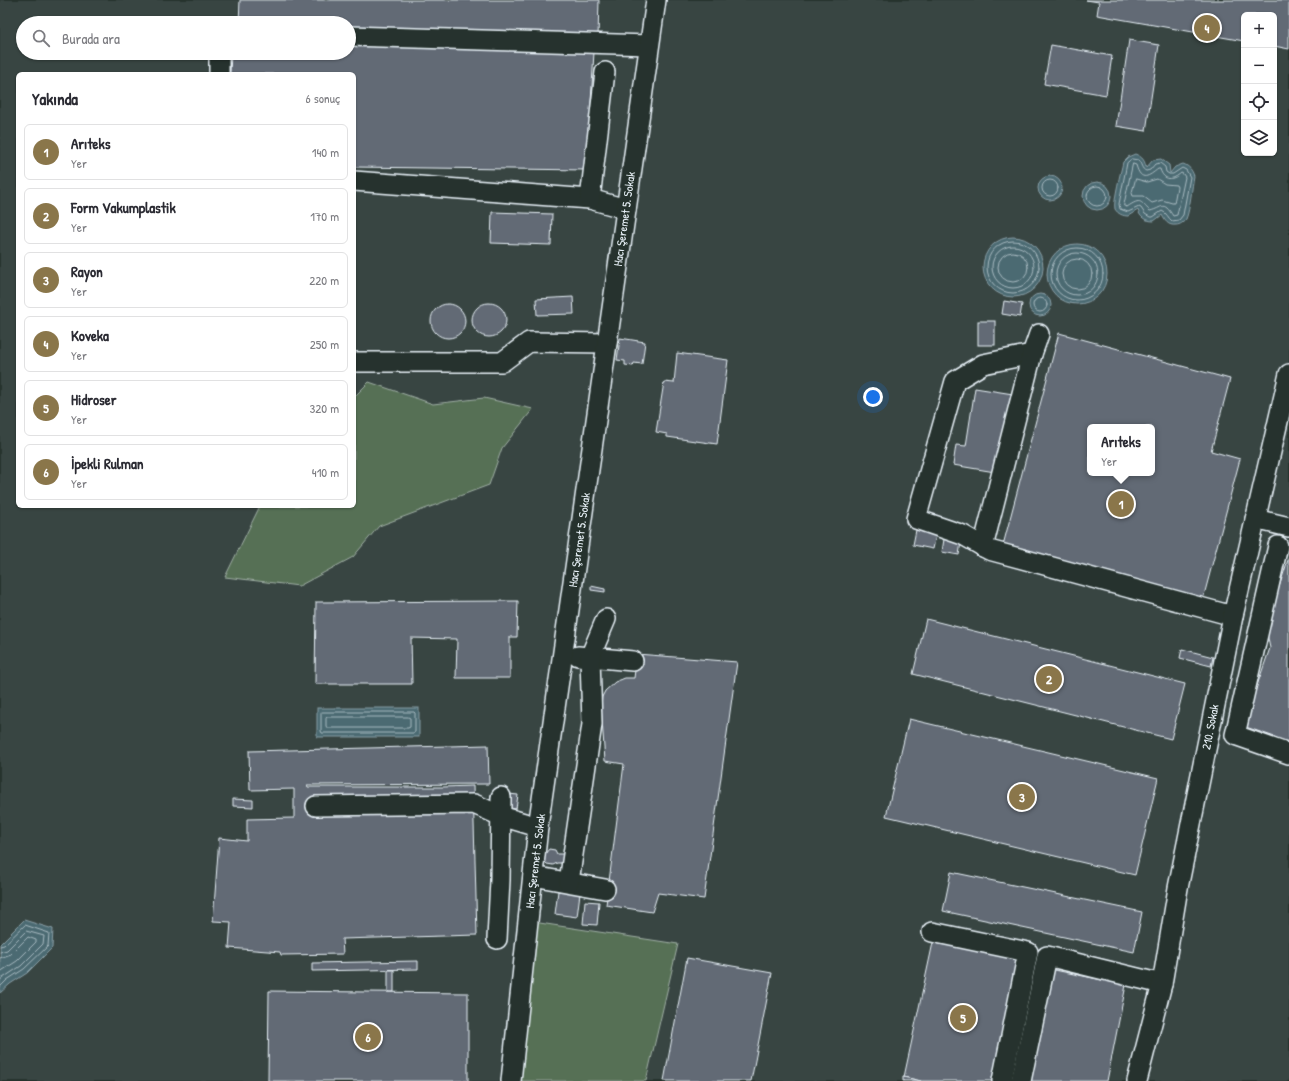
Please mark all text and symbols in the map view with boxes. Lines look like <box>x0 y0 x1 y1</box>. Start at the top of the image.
map controls <box>1241 12 1277 156</box>
button: + <box>1241 12 1277 48</box>
pin: 4 <box>1194 13 1220 43</box>
search box <box>16 16 356 60</box>
icon: search <box>30 27 52 49</box>
text: Burada ara <box>62 28 120 49</box>
button: − <box>1241 48 1277 84</box>
button: locate <box>1241 84 1277 120</box>
text: Yakında <box>32 87 78 110</box>
text: 6 sonuç <box>305 89 340 107</box>
button: layers <box>1241 120 1277 156</box>
text: Arıteks <box>71 133 111 154</box>
text: 1 <box>44 143 48 161</box>
text: 140 m <box>312 143 339 161</box>
text: Yer <box>71 154 87 172</box>
street label: Hacı Şeremet 5. Sokak <box>609 171 639 267</box>
text: Form Vakumplastik <box>71 197 176 218</box>
text: 2 <box>43 207 49 225</box>
text: 170 m <box>310 207 339 225</box>
text: Yer <box>71 218 87 236</box>
text: Rayon <box>71 261 103 282</box>
text: 3 <box>43 271 49 289</box>
text: 220 m <box>309 271 339 289</box>
text: Yer <box>71 282 87 300</box>
text: Koveka <box>71 325 109 346</box>
text: 4 <box>44 335 48 353</box>
text: 250 m <box>310 335 339 353</box>
text: Yer <box>71 346 87 364</box>
your location <box>863 387 883 407</box>
text: Hidroser <box>71 389 117 410</box>
text: 5 <box>43 399 49 417</box>
text: 320 m <box>309 399 339 417</box>
text: Yer <box>71 410 87 428</box>
popup <box>1087 424 1155 476</box>
text: Arıteks <box>1101 431 1141 452</box>
text: Yer <box>1101 452 1117 470</box>
text: İpekli Rulman <box>71 453 144 474</box>
text: 6 <box>43 463 49 481</box>
text: 410 m <box>312 463 339 481</box>
text: Yer <box>71 474 87 492</box>
pin: 1 <box>1108 489 1134 519</box>
street label: Hacı Şeremet 5. Sokak <box>564 492 594 588</box>
pin: 2 <box>1036 664 1062 694</box>
street label: 210. Sokak <box>1197 703 1223 751</box>
pin: 3 <box>1009 782 1035 812</box>
street label: Hacı Şeremet 5. Sokak <box>521 813 549 909</box>
pin: 5 <box>950 1003 976 1033</box>
pin: 6 <box>355 1022 381 1052</box>

